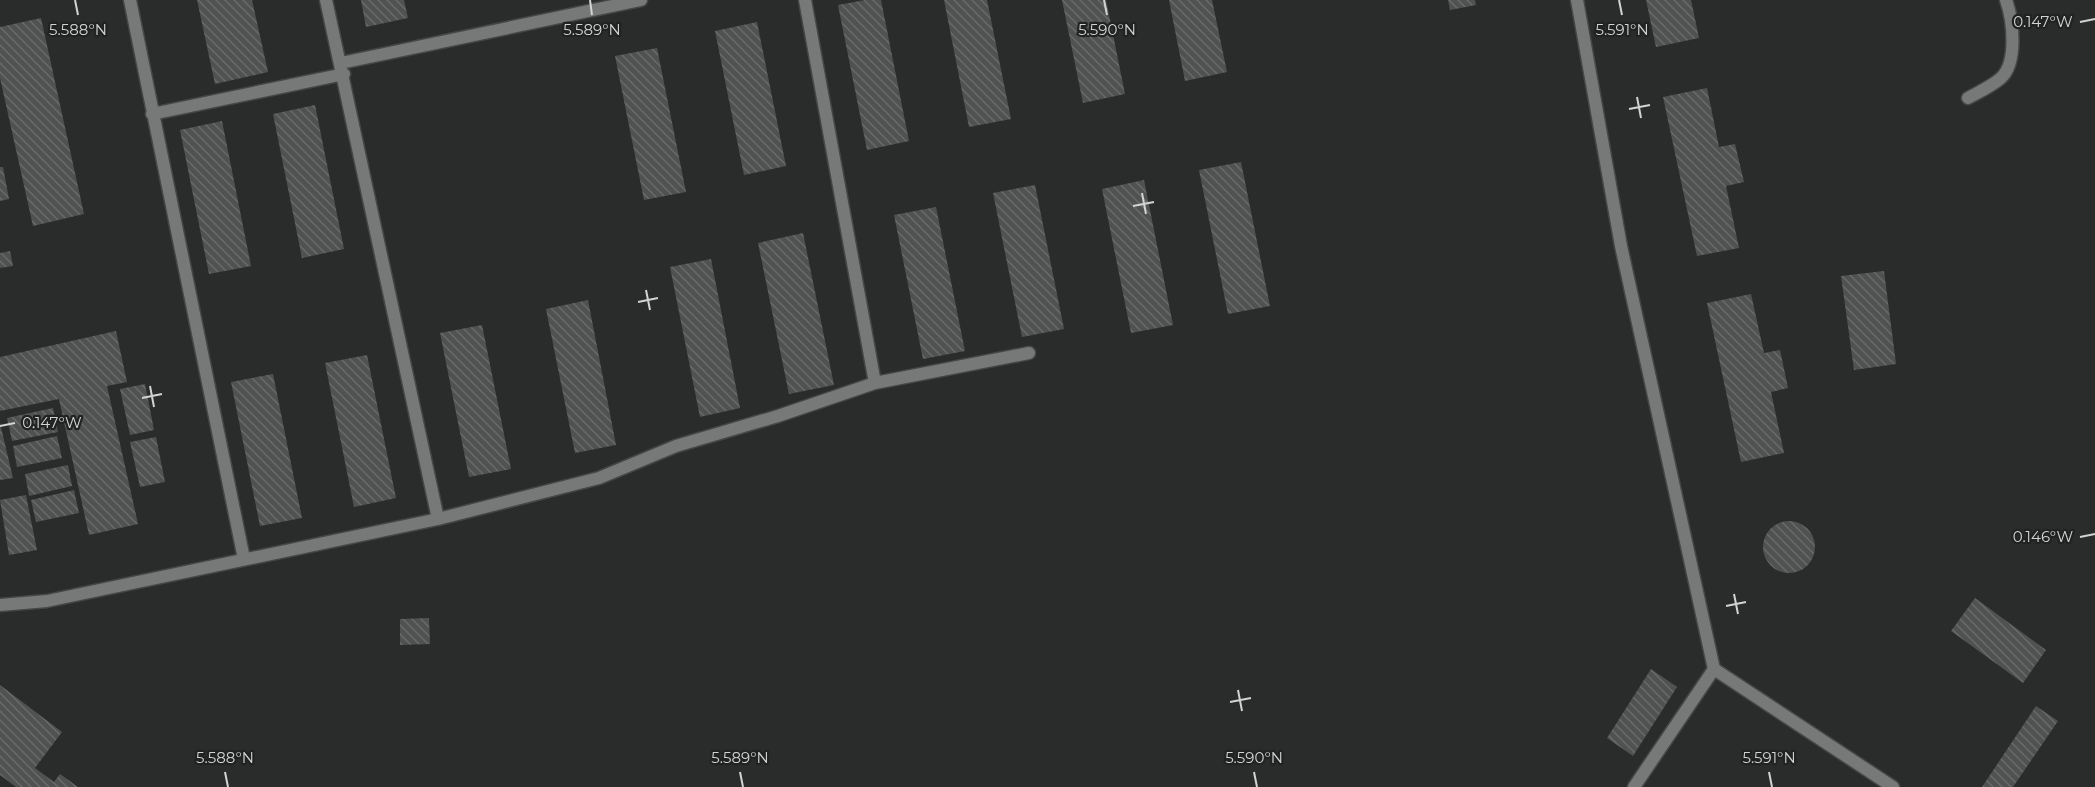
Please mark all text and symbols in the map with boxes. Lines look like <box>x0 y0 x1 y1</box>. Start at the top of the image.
text: 0.147°W <box>2013 12 2073 31</box>
text: 5.588°N <box>49 20 107 39</box>
text: 5.589°N <box>563 20 621 39</box>
text: 5.590°N <box>1078 20 1136 39</box>
text: 5.591°N <box>1595 20 1649 39</box>
text: 0.147°W <box>22 413 82 432</box>
text: 0.146°W <box>2013 527 2073 546</box>
text: 5.588°N <box>196 748 254 767</box>
text: 5.589°N <box>711 748 769 767</box>
text: 5.590°N <box>1225 748 1283 767</box>
text: 5.591°N <box>1742 748 1796 767</box>

